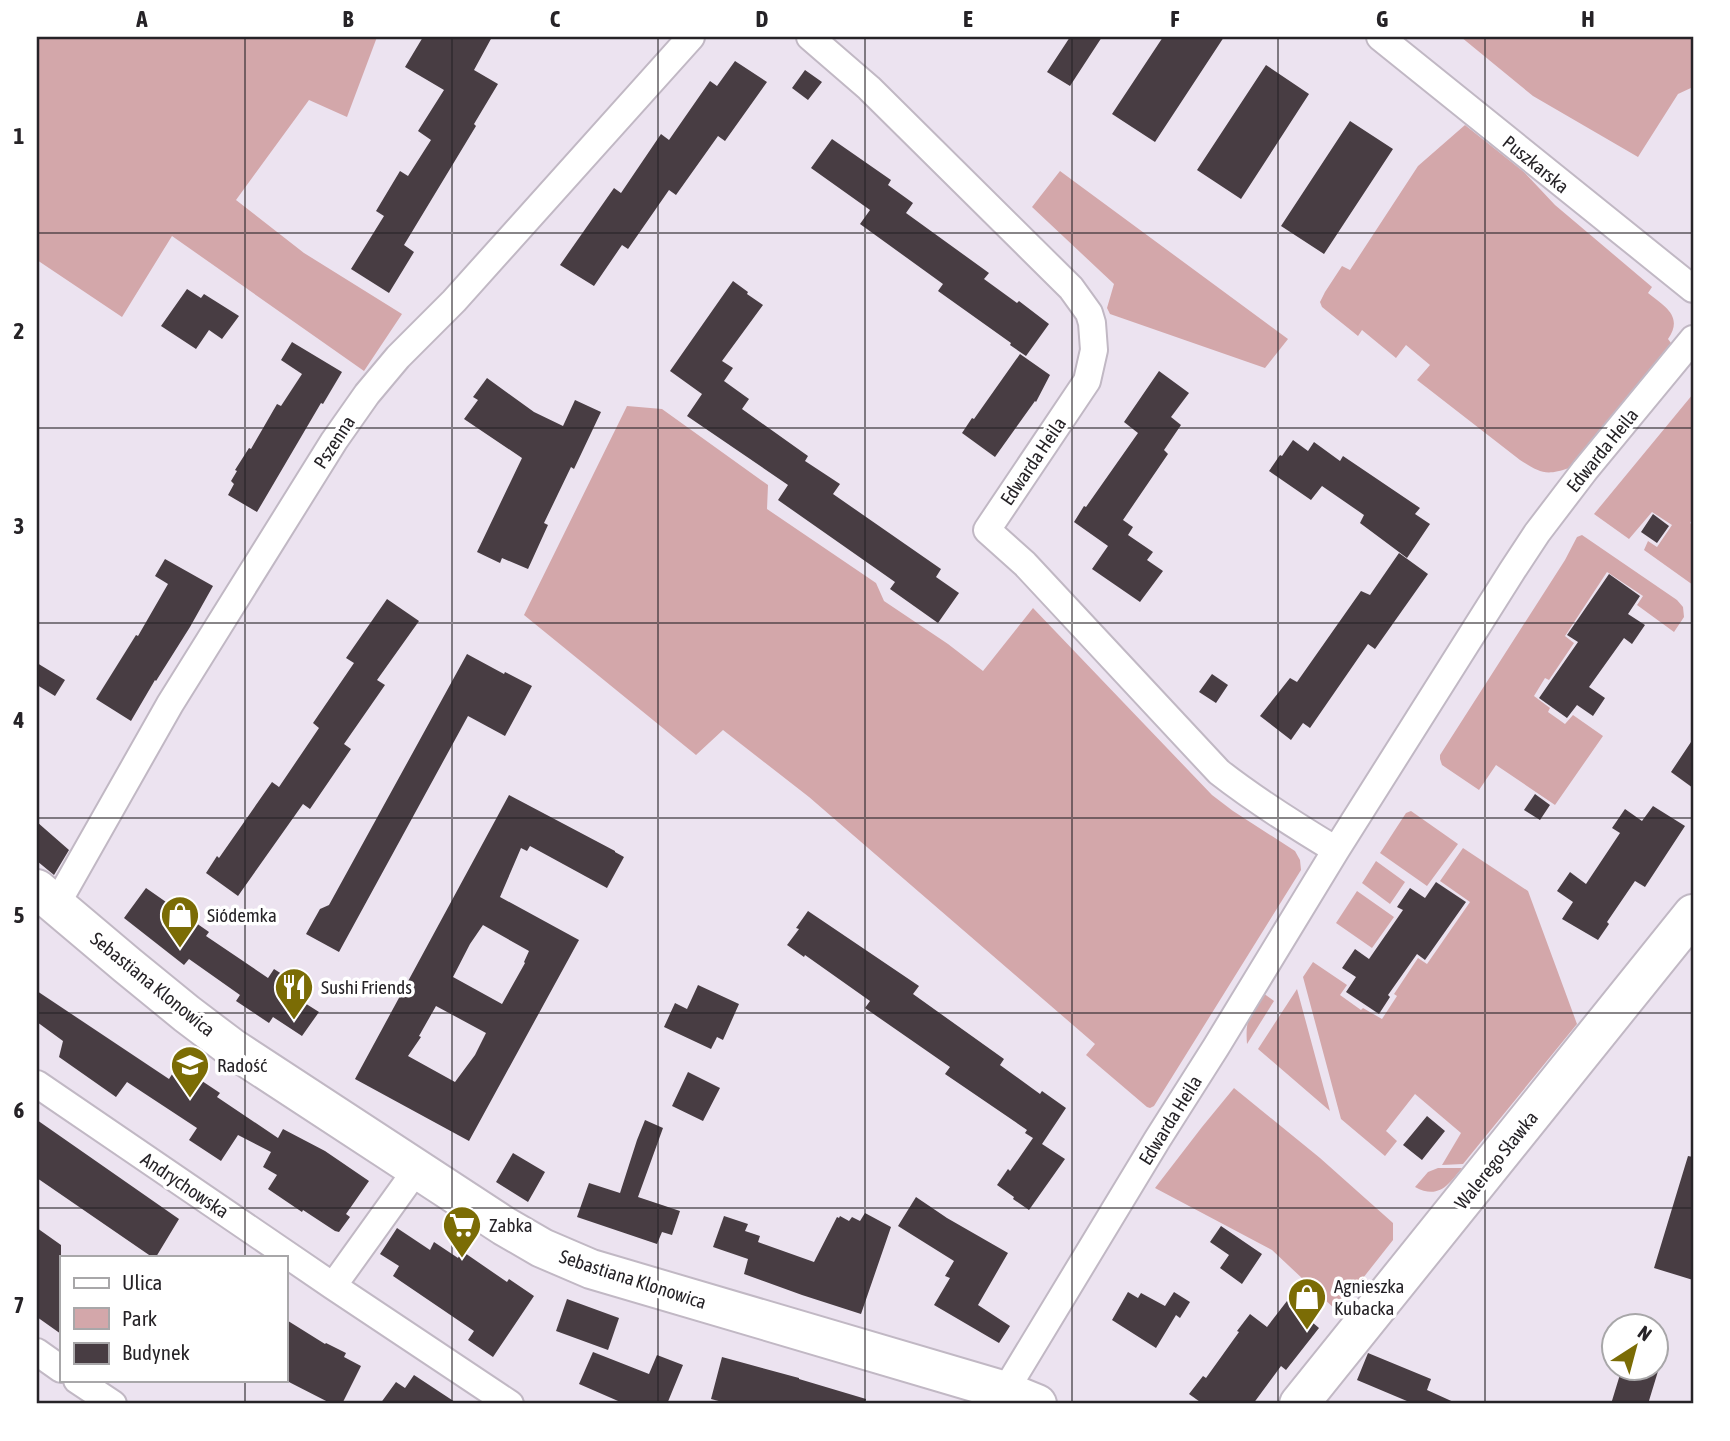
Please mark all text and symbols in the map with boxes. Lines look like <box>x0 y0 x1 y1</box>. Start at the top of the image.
text: A <box>135 6 148 32</box>
text: B <box>343 6 354 32</box>
text: C <box>550 6 561 32</box>
text: D <box>756 6 769 32</box>
text: E <box>963 6 973 32</box>
text: F <box>1170 6 1180 32</box>
text: G <box>1376 6 1388 32</box>
text: H <box>1581 6 1595 32</box>
text: 1 <box>14 123 25 149</box>
street label: Puszkarska <box>1498 131 1574 197</box>
text: 2 <box>14 318 24 344</box>
street label: Edwarda Heila <box>1562 404 1642 496</box>
street label: Pszenna <box>309 411 359 473</box>
street label: Edwarda Heila <box>996 413 1070 509</box>
text: 3 <box>14 513 24 539</box>
text: 4 <box>13 707 25 733</box>
shop icon: Siódemka <box>159 894 201 949</box>
text: 5 <box>14 902 25 928</box>
place label: Siódemka <box>207 904 277 926</box>
street label: Sebastiana Klonowica <box>87 927 219 1041</box>
restaurant icon: Sushi Friends <box>273 966 315 1021</box>
place label: Sushi Friends <box>321 976 412 998</box>
school or university icon: Radość <box>169 1044 211 1099</box>
place label: Radość <box>217 1054 268 1076</box>
street label: Edwarda Heila <box>1134 1071 1206 1169</box>
text: 6 <box>14 1097 25 1123</box>
street label: Walerego Sławka <box>1450 1107 1542 1213</box>
street label: Andrychowska <box>137 1148 233 1222</box>
supermarket icon: Zabka <box>441 1204 483 1259</box>
place label: Zabka <box>489 1214 533 1236</box>
street label: Sebastiana Klonowica <box>557 1245 709 1313</box>
legend <box>60 1256 287 1382</box>
text: Ulica <box>122 1270 162 1294</box>
place label: Agnieszka Kubacka <box>1334 1275 1404 1319</box>
shop icon: Agnieszka Kubacka <box>1286 1276 1328 1331</box>
text: 7 <box>14 1292 24 1318</box>
text: Park <box>122 1306 157 1330</box>
north arrow <box>1600 1312 1670 1382</box>
text: N <box>1634 1321 1656 1345</box>
text: Budynek <box>122 1340 190 1364</box>

